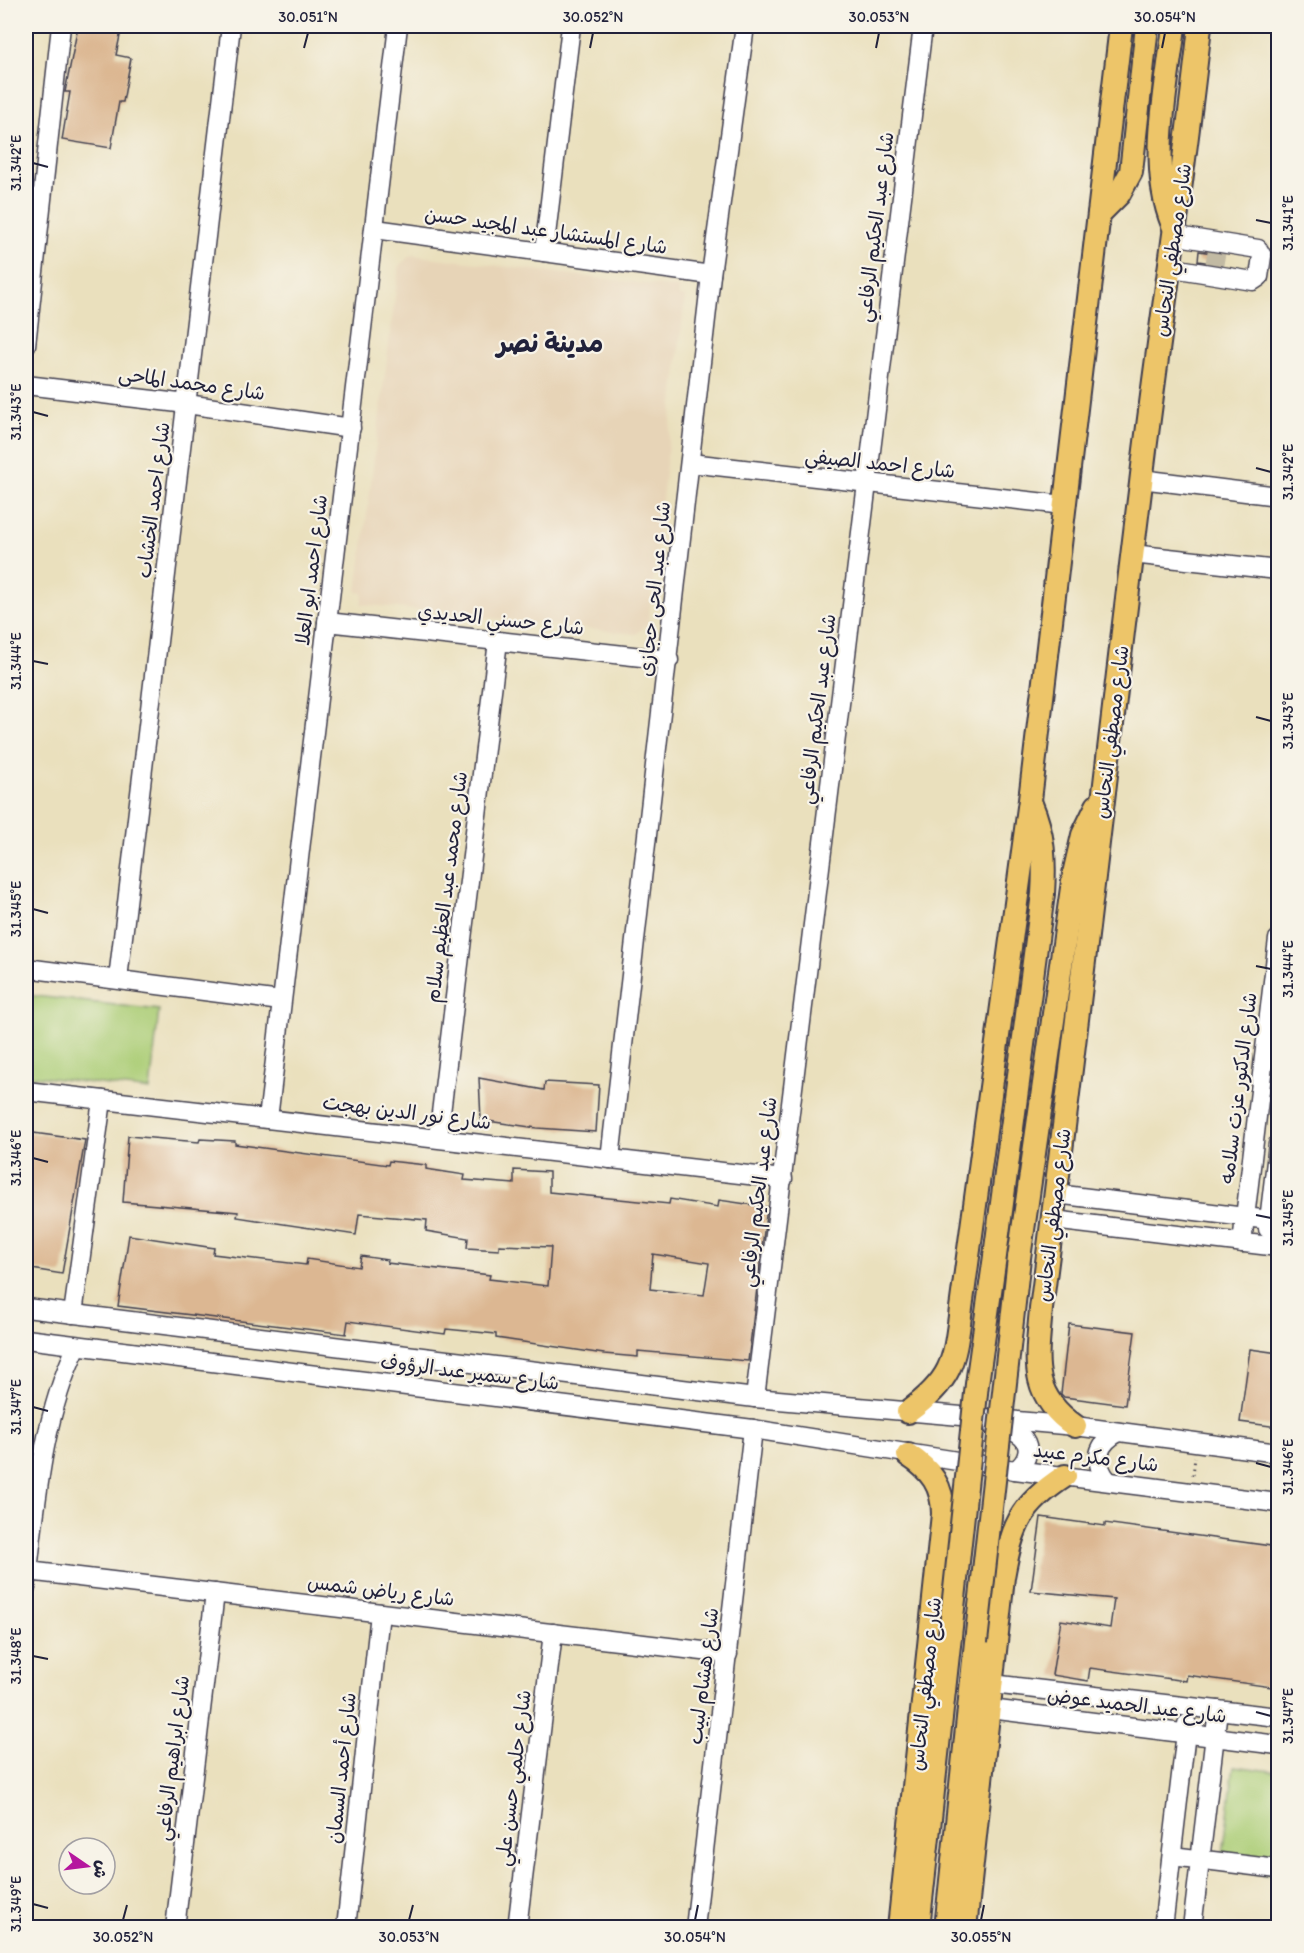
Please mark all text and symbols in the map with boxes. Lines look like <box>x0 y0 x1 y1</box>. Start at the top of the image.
text: 30.051°N <box>278 8 338 26</box>
text: 30.052°N <box>563 8 623 26</box>
text: 30.053°N <box>849 8 909 26</box>
text: 30.054°N <box>1134 8 1196 26</box>
street label: شارع عبد الحكيم الرفاعي <box>851 130 905 324</box>
text: 31.342°E <box>7 135 25 191</box>
street label: شارع مصطفي النحاس <box>1148 162 1202 339</box>
text: 31.341°E <box>1279 195 1297 251</box>
street label: شارع المستشار عبد المجيد حسن <box>423 201 669 261</box>
district label: مدينة نصر <box>494 327 603 359</box>
street label: شارع محمد الماحى <box>117 361 267 407</box>
text: 31.343°E <box>7 384 25 440</box>
street label: شارع احمد الخشاب <box>132 420 176 580</box>
street label: شارع احمد الصيفي <box>803 443 956 489</box>
text: 31.342°E <box>1279 444 1297 500</box>
street label: شارع احمد ابو العلا <box>290 493 334 647</box>
street label: شارع عبد الحى حجازى <box>633 500 677 678</box>
street label: شارع حسني الحديدي <box>416 598 585 646</box>
street label: شارع عبد الحكيم الرفاعي <box>793 612 847 806</box>
text: 31.344°E <box>7 632 25 690</box>
street label: شارع مصطفي النحاس <box>1088 644 1140 821</box>
text: 31.343°E <box>1279 693 1297 749</box>
street label: شارع محمد عبد العظيم سلام <box>420 770 476 1005</box>
text: 31.345°E <box>7 881 25 937</box>
text: 31.344°E <box>1279 940 1297 998</box>
street label: شارع الدكتور عزت سلامه <box>1214 991 1264 1185</box>
street label: شارع نور الدين بهجت <box>321 1090 493 1136</box>
street label: شارع عبد الحكيم الرفاعي <box>734 1095 788 1289</box>
street label: شارع مصطفي النحاس <box>1030 1127 1082 1304</box>
text: 31.346°E <box>7 1130 25 1186</box>
text: 31.345°E <box>1279 1190 1297 1246</box>
street label: شارع سمير عبد الرؤوف <box>379 1349 561 1397</box>
text: 31.347°E <box>7 1379 25 1435</box>
street label: شارع مكرم عبيد <box>1032 1437 1160 1481</box>
text: 31.346°E <box>1279 1439 1297 1495</box>
street label: شارع رياض شمس <box>306 1569 456 1613</box>
street label: شارع مصطفي النحاس <box>904 1596 952 1773</box>
street label: شارع هشام لبيب <box>683 1606 726 1746</box>
text: 31.348°E <box>7 1628 25 1684</box>
street label: شارع ابراهيم الرفاعي <box>150 1674 200 1843</box>
street label: شارع عبد الحميد عوض <box>1046 1682 1228 1730</box>
street label: شارع حلمي حسن علي <box>490 1688 542 1868</box>
text: 31.347°E <box>1279 1688 1297 1744</box>
street label: شارع أحمد السمان <box>321 1691 363 1845</box>
north arrow <box>57 1836 117 1896</box>
text: ش <box>90 1859 112 1880</box>
text: 31.349°E <box>7 1876 25 1932</box>
text: 30.052°N <box>93 1928 153 1946</box>
text: 30.053°N <box>379 1928 439 1946</box>
text: 30.054°N <box>664 1928 726 1946</box>
text: 30.055°N <box>951 1928 1011 1946</box>

